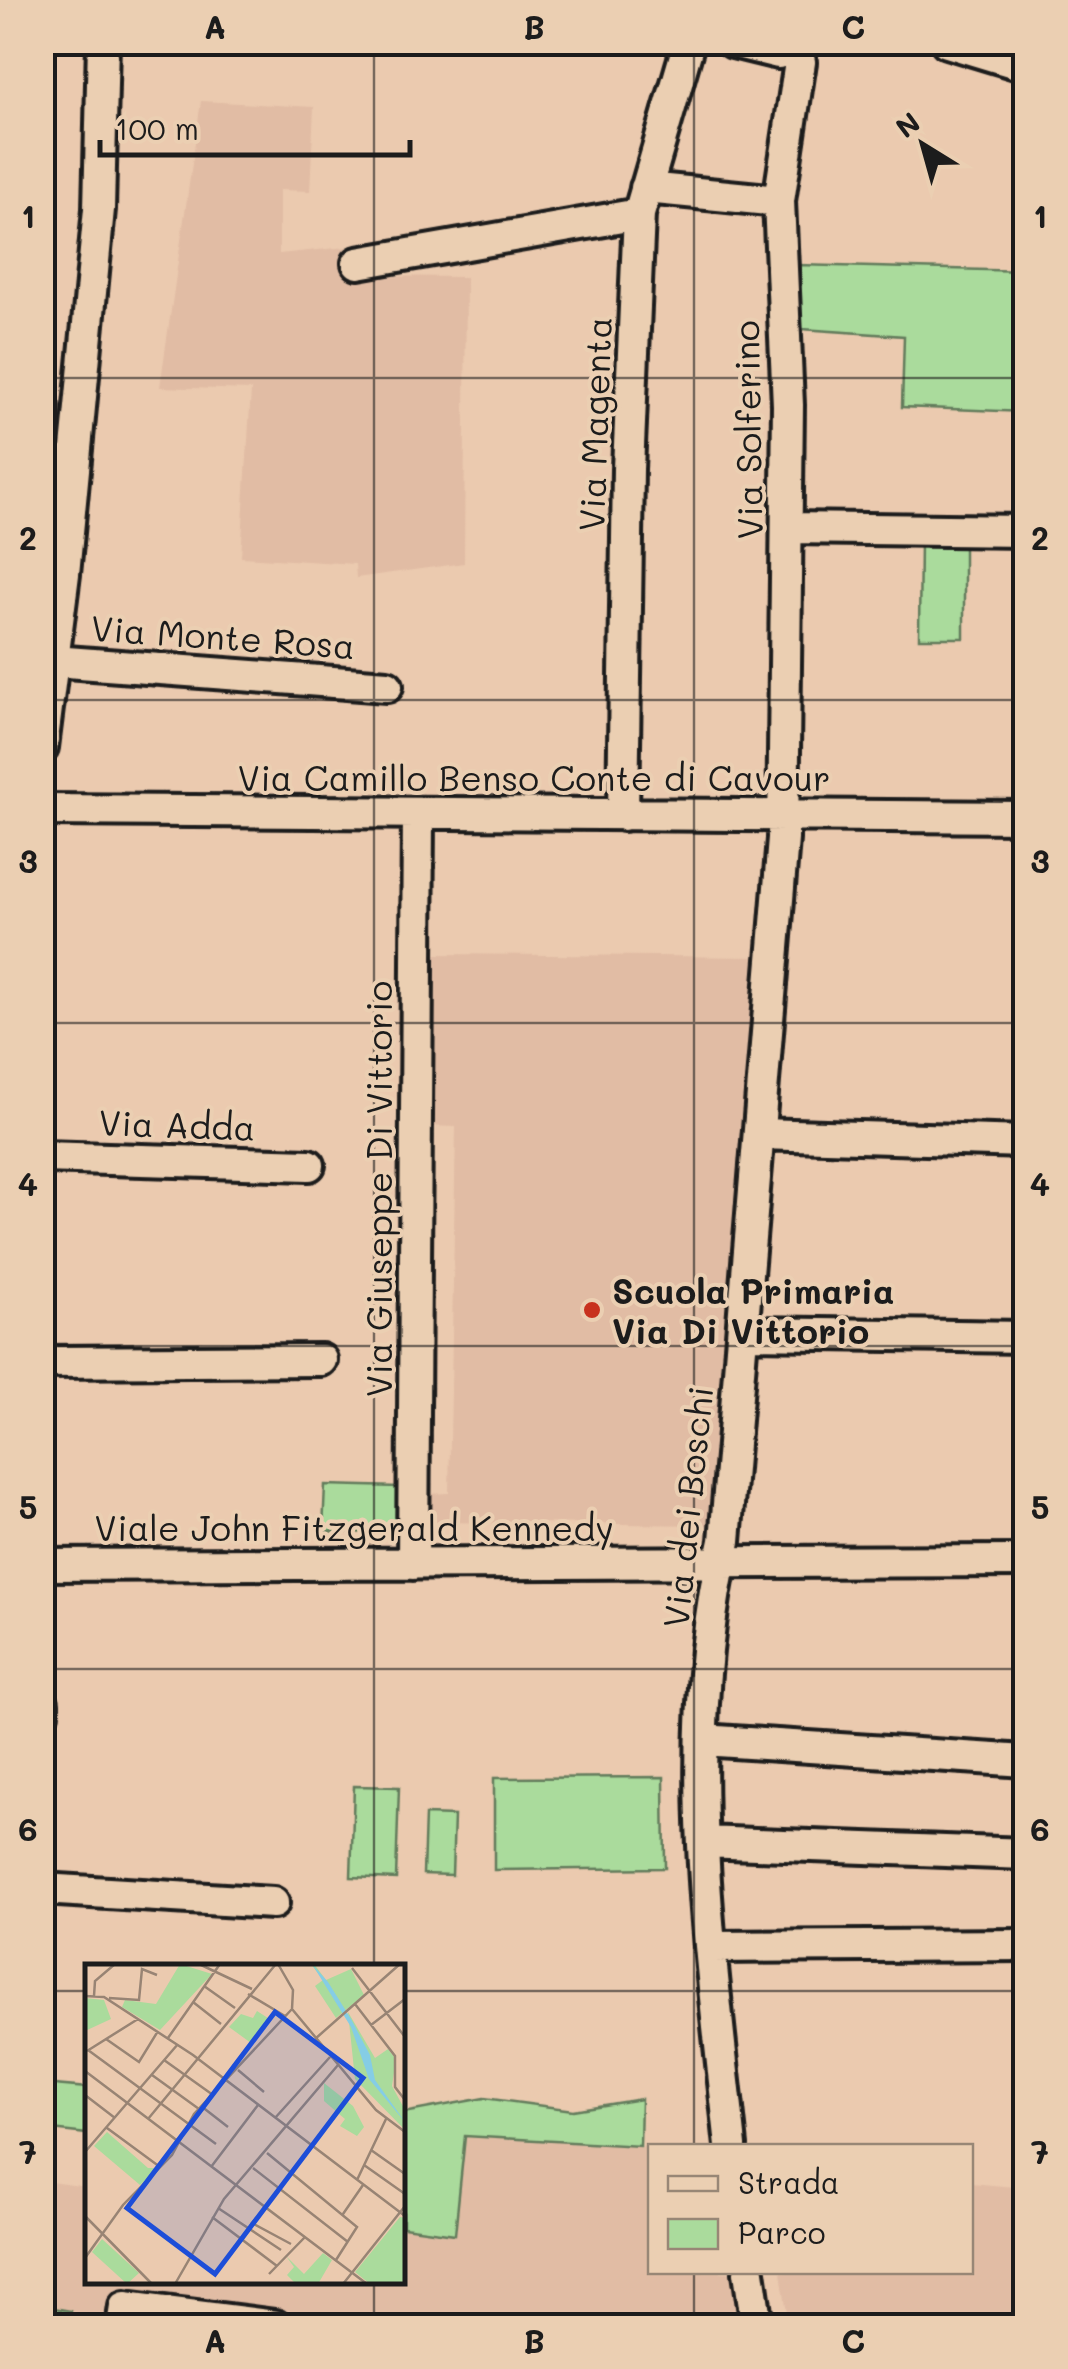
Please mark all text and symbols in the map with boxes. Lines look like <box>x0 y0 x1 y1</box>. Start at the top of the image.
text: A <box>204 5 226 47</box>
text: B <box>523 5 545 47</box>
text: C <box>841 5 865 47</box>
scale bar <box>100 95 410 157</box>
north arrow <box>873 95 973 195</box>
text: N <box>888 103 927 145</box>
text: 100 m <box>115 108 199 148</box>
text: 1 <box>21 194 35 236</box>
text: 1 <box>1033 194 1047 236</box>
street label: Via Magenta <box>567 316 621 532</box>
street label: Via Solferino <box>722 320 772 540</box>
text: 2 <box>19 516 37 558</box>
text: 2 <box>1031 516 1049 558</box>
street label: Via Monte Rosa <box>89 604 357 668</box>
street label: Via Camillo Benso Conte di Cavour <box>237 754 831 800</box>
text: 3 <box>18 839 38 881</box>
text: 3 <box>1030 839 1050 881</box>
street label: Via Giuseppe Di Vittorio <box>355 981 401 1397</box>
street label: Via Adda <box>98 1098 256 1150</box>
text: 4 <box>18 1162 38 1204</box>
text: 4 <box>1030 1162 1050 1204</box>
place label: Scuola Primaria Via Di Vittorio <box>612 1267 895 1353</box>
marker: Scuola Primaria Via Di Vittorio <box>581 1299 603 1321</box>
street label: Via dei Boschi <box>651 1384 723 1630</box>
text: 5 <box>19 1485 37 1527</box>
text: 5 <box>1031 1485 1049 1527</box>
street label: Viale John Fitzgerald Kennedy <box>94 1504 614 1550</box>
text: 6 <box>18 1807 38 1849</box>
text: 6 <box>1030 1807 1050 1849</box>
inset map <box>85 1964 405 2284</box>
text: 7 <box>19 2130 37 2172</box>
text: 7 <box>1031 2130 1049 2172</box>
legend <box>648 2144 973 2274</box>
text: Strada <box>738 2162 840 2202</box>
text: Parco <box>738 2212 826 2252</box>
text: A <box>204 2319 226 2361</box>
text: B <box>523 2319 545 2361</box>
text: C <box>841 2319 865 2361</box>

